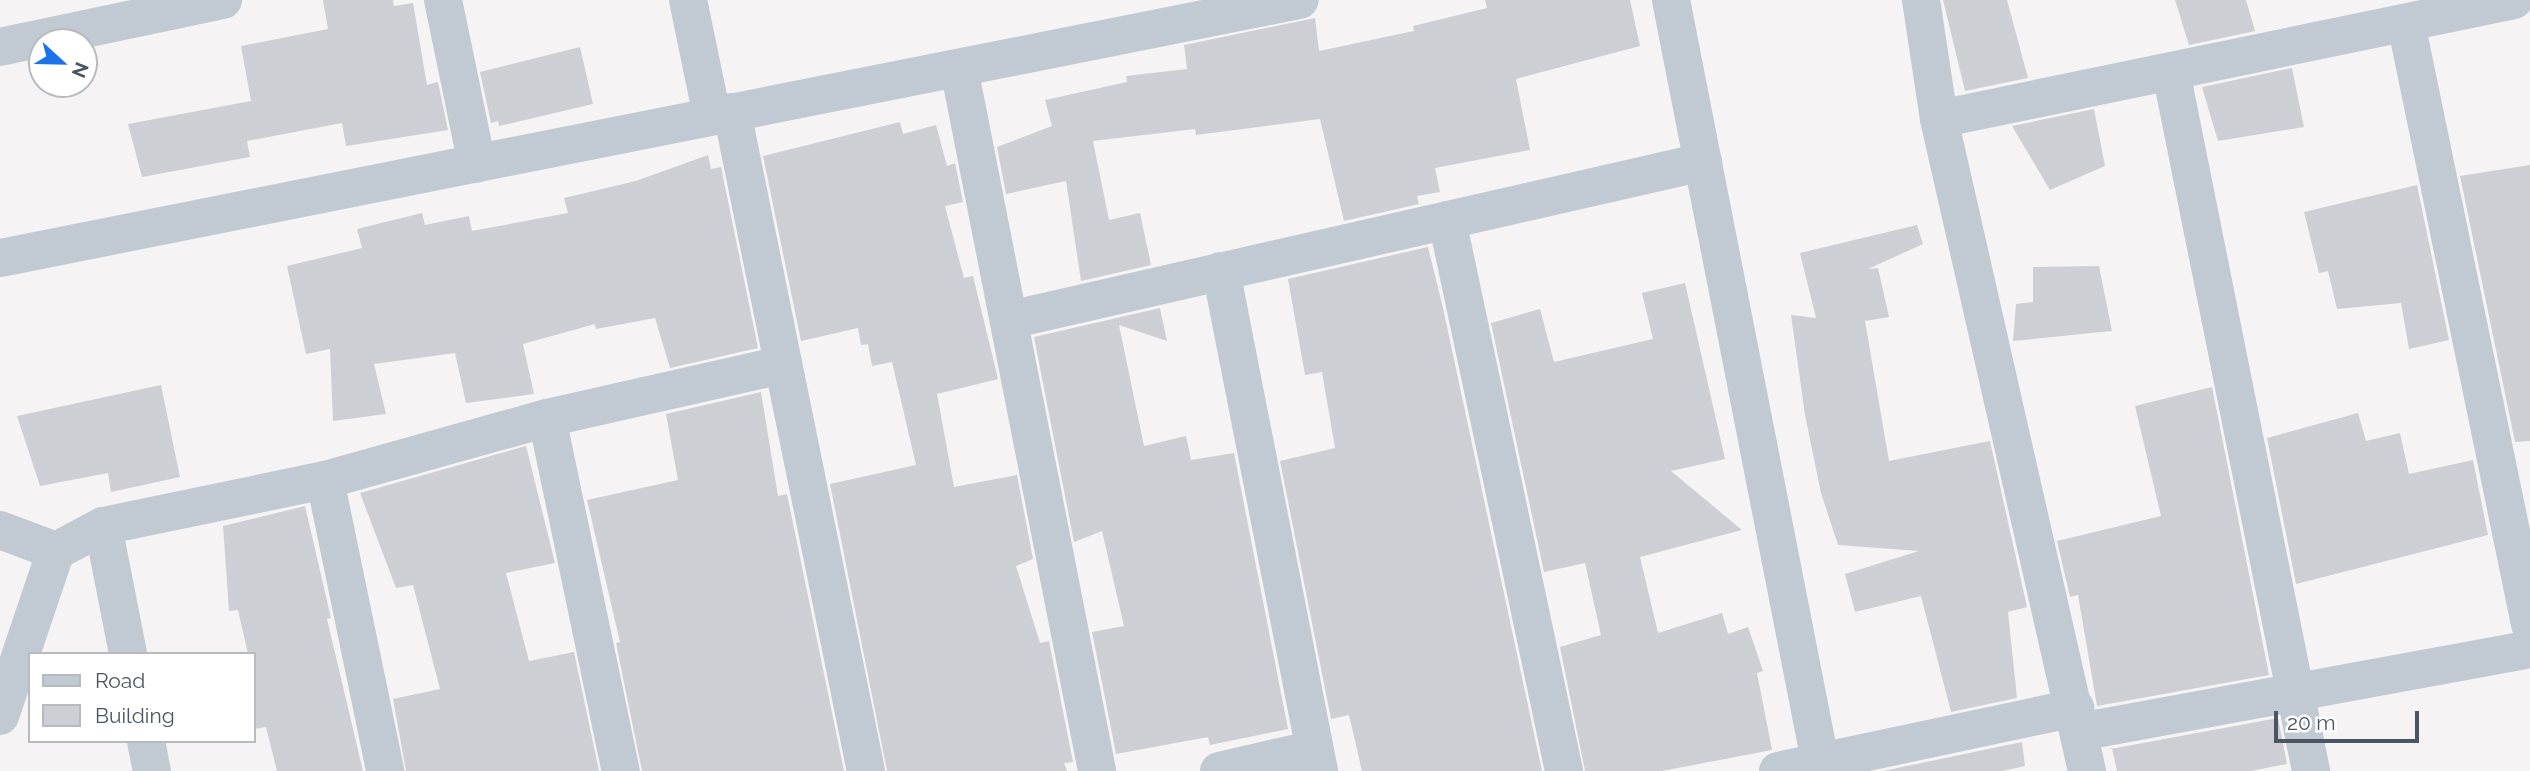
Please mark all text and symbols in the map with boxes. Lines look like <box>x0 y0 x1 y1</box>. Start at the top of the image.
north arrow <box>28 28 98 98</box>
text: N <box>68 59 94 81</box>
legend <box>28 652 256 743</box>
text: Road <box>95 668 145 693</box>
scale bar <box>2278 698 2423 742</box>
text: Building <box>95 703 175 728</box>
text: 20 m <box>2287 710 2335 735</box>

